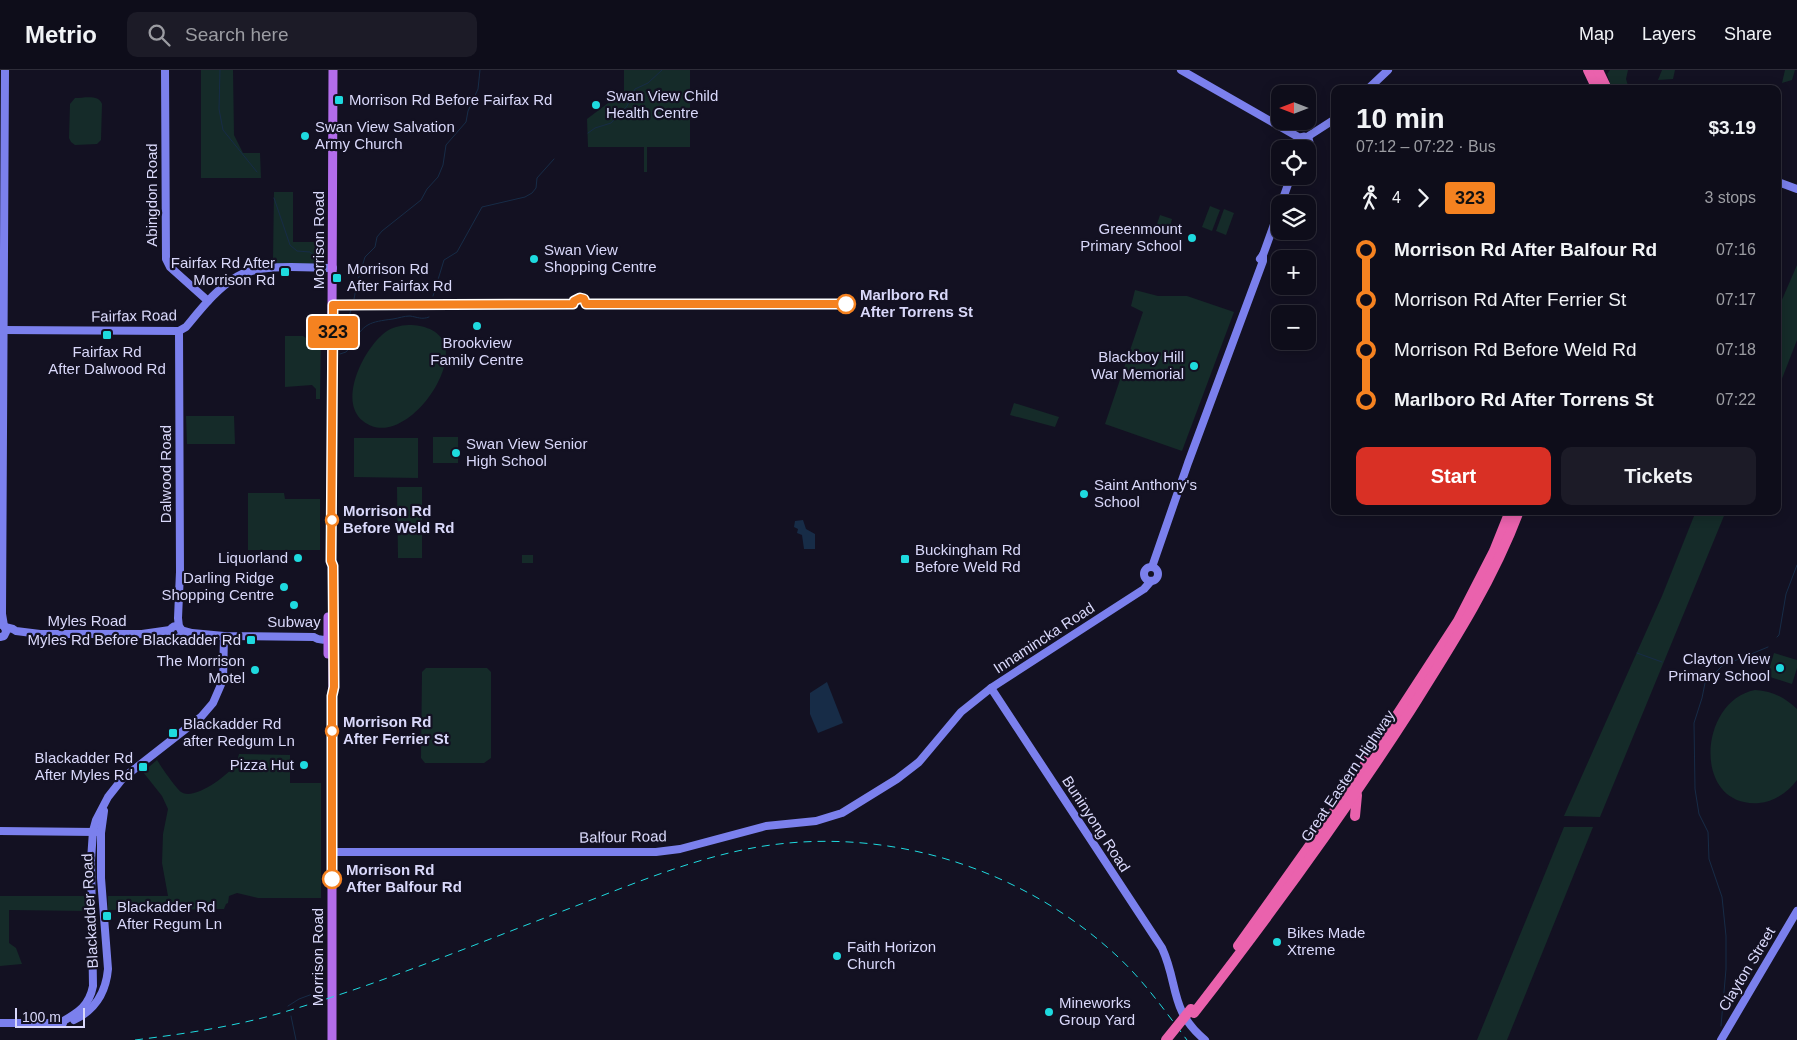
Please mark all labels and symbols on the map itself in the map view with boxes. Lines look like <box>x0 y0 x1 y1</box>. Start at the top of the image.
north arrow <box>1271 85 1316 130</box>
place label: Swan View Child Health Centre <box>606 87 718 121</box>
place label: Morrison Rd Before Fairfax Rd <box>349 91 552 108</box>
marker: Morrison Rd Before Fairfax Rd <box>333 94 345 106</box>
marker: Swan View Child Health Centre <box>590 99 602 111</box>
place label: Swan View Salvation Army Church <box>315 118 455 152</box>
marker: Swan View Salvation Army Church <box>299 130 311 142</box>
street label: Abingdon Road <box>143 143 160 247</box>
street label: Morrison Road <box>310 191 327 289</box>
place label: Greenmount Primary School <box>1080 220 1183 254</box>
marker: Greenmount Primary School <box>1186 232 1198 244</box>
place label: Swan View Shopping Centre <box>544 241 657 275</box>
marker: Swan View Shopping Centre <box>528 253 540 265</box>
place label: Fairfax Rd After Morrison Rd <box>171 254 275 288</box>
place label: Morrison Rd After Fairfax Rd <box>347 260 452 294</box>
marker: Fairfax Rd After Morrison Rd <box>279 266 291 278</box>
marker: Morrison Rd After Fairfax Rd <box>331 272 343 284</box>
place label: Marlboro Rd After Torrens St <box>860 286 973 320</box>
marker: Marlboro Rd After Torrens St <box>836 294 856 314</box>
street label: Fairfax Road <box>91 306 177 325</box>
line badge: 323 <box>304 316 362 348</box>
marker: Brookview Family Centre <box>471 320 483 332</box>
marker: Fairfax Rd After Dalwood Rd <box>101 329 113 341</box>
place label: Brookview Family Centre <box>430 334 524 368</box>
place label: Fairfax Rd After Dalwood Rd <box>48 343 166 377</box>
place label: Blackboy Hill War Memorial <box>1091 348 1184 382</box>
marker: Blackboy Hill War Memorial <box>1188 360 1200 372</box>
street label: Dalwood Road <box>157 425 174 523</box>
place label: Swan View Senior High School <box>466 435 587 469</box>
marker: Swan View Senior High School <box>450 447 462 459</box>
place label: Saint Anthony's School <box>1094 476 1197 510</box>
marker: Saint Anthony's School <box>1078 488 1090 500</box>
place label: Morrison Rd Before Weld Rd <box>343 502 454 536</box>
marker: Morrison Rd Before Weld Rd <box>325 513 339 527</box>
place label: Buckingham Rd Before Weld Rd <box>915 541 1021 575</box>
place label: Liquorland <box>218 549 288 566</box>
marker: Liquorland <box>292 552 304 564</box>
marker: Buckingham Rd Before Weld Rd <box>899 553 911 565</box>
place label: Darling Ridge Shopping Centre <box>161 569 274 603</box>
marker: Darling Ridge Shopping Centre <box>278 581 290 593</box>
marker: Subway <box>288 599 300 611</box>
street label: Innamincka Road <box>990 599 1097 676</box>
street label: Myles Road <box>47 612 127 629</box>
place label: Subway <box>267 613 321 630</box>
place label: Myles Rd Before Blackadder Rd <box>28 631 241 648</box>
marker: Myles Rd Before Blackadder Rd <box>245 634 257 646</box>
place label: Clayton View Primary School <box>1668 650 1770 684</box>
place label: The Morrison Motel <box>157 652 245 686</box>
marker: Clayton View Primary School <box>1774 662 1786 674</box>
marker: The Morrison Motel <box>249 664 261 676</box>
street label: Great Eastern Highway <box>1297 706 1398 845</box>
place label: Morrison Rd After Ferrier St <box>343 713 449 747</box>
place label: Blackadder Rd after Redgum Ln <box>183 715 295 749</box>
marker: Morrison Rd After Ferrier St <box>325 724 339 738</box>
marker: Blackadder Rd after Redgum Ln <box>167 727 179 739</box>
place label: Blackadder Rd After Myles Rd <box>35 749 133 783</box>
place label: Pizza Hut <box>230 756 295 773</box>
marker: Pizza Hut <box>298 759 310 771</box>
marker: Blackadder Rd After Myles Rd <box>137 761 149 773</box>
street label: Buninyong Road <box>1059 773 1134 875</box>
street label: Balfour Road <box>579 827 667 846</box>
street label: Blackadder Road <box>78 853 101 969</box>
place label: Morrison Rd After Balfour Rd <box>346 861 462 895</box>
marker: Morrison Rd After Balfour Rd <box>322 869 342 889</box>
place label: Blackadder Rd After Regum Ln <box>117 898 222 932</box>
street label: Morrison Road <box>309 908 326 1006</box>
marker: Blackadder Rd After Regum Ln <box>101 910 113 922</box>
street label: Clayton Street <box>1715 923 1779 1014</box>
place label: Bikes Made Xtreme <box>1287 924 1365 958</box>
marker: Bikes Made Xtreme <box>1271 936 1283 948</box>
place label: Faith Horizon Church <box>847 938 936 972</box>
marker: Faith Horizon Church <box>831 950 843 962</box>
place label: Mineworks Group Yard <box>1059 994 1135 1028</box>
scale bar <box>15 1005 85 1028</box>
marker: Mineworks Group Yard <box>1043 1006 1055 1018</box>

